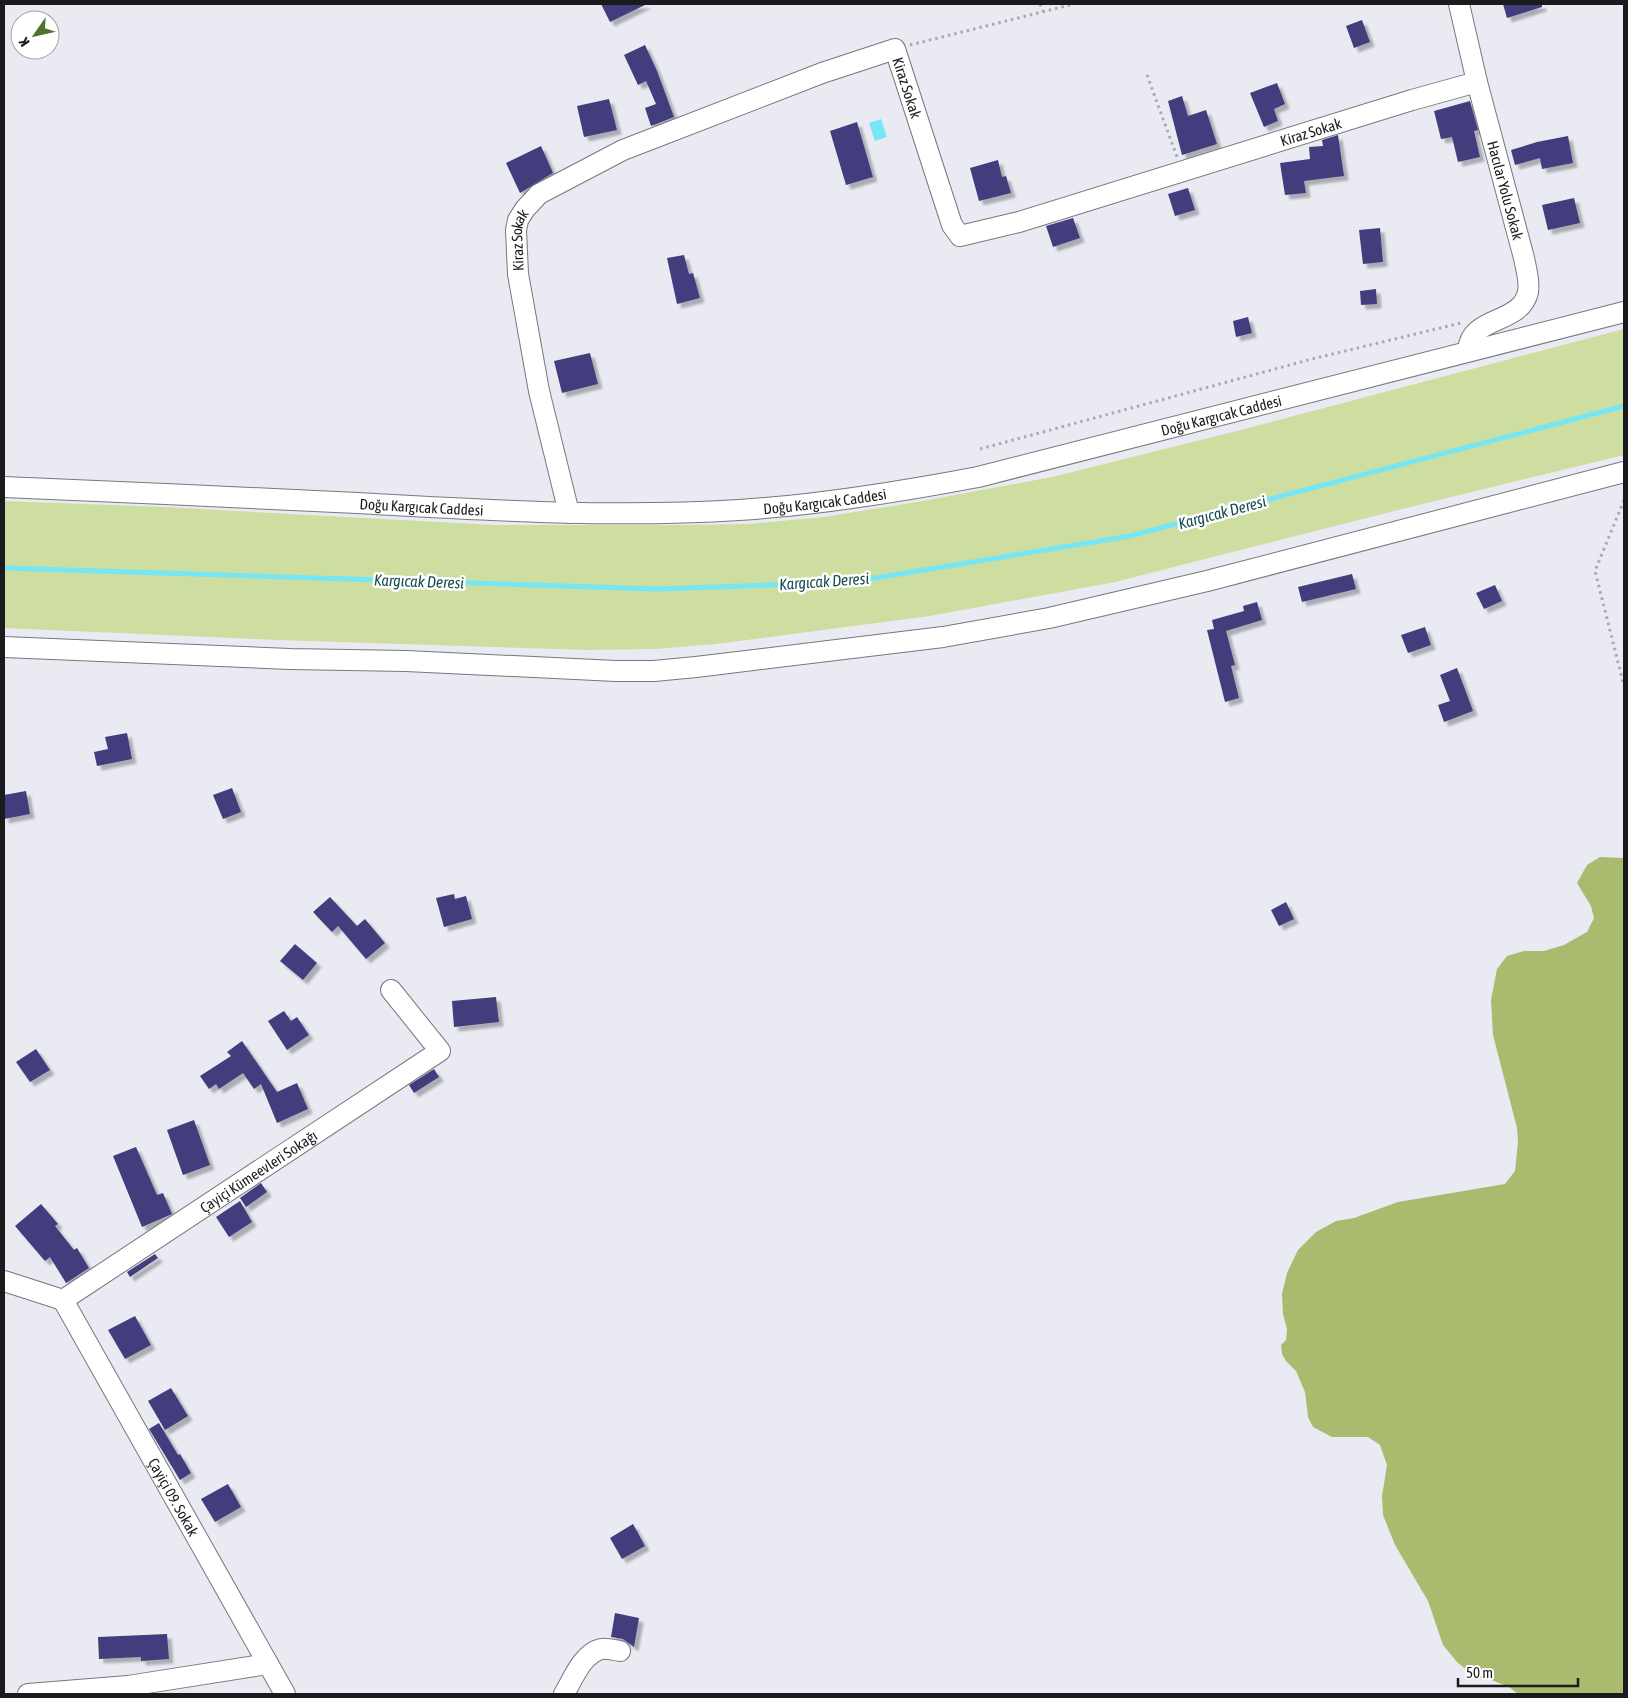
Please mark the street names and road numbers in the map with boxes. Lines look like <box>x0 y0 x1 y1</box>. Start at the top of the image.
street label: Kiraz Sokak <box>890 55 925 121</box>
street label: Kiraz Sokak <box>1278 114 1344 149</box>
street label: Hacılar Yolu Sokak <box>1485 139 1527 242</box>
street label: Kiraz Sokak <box>507 205 532 271</box>
street label: Doğu Kargıcak Caddesi <box>1159 391 1283 438</box>
street label: Doğu Kargıcak Caddesi <box>763 485 888 517</box>
street label: Doğu Kargıcak Caddesi <box>359 495 484 518</box>
street label: Çayiçi Kümeevleri Sokağı <box>197 1126 320 1216</box>
street label: Çayiçi 09. Sokak <box>145 1455 203 1539</box>

